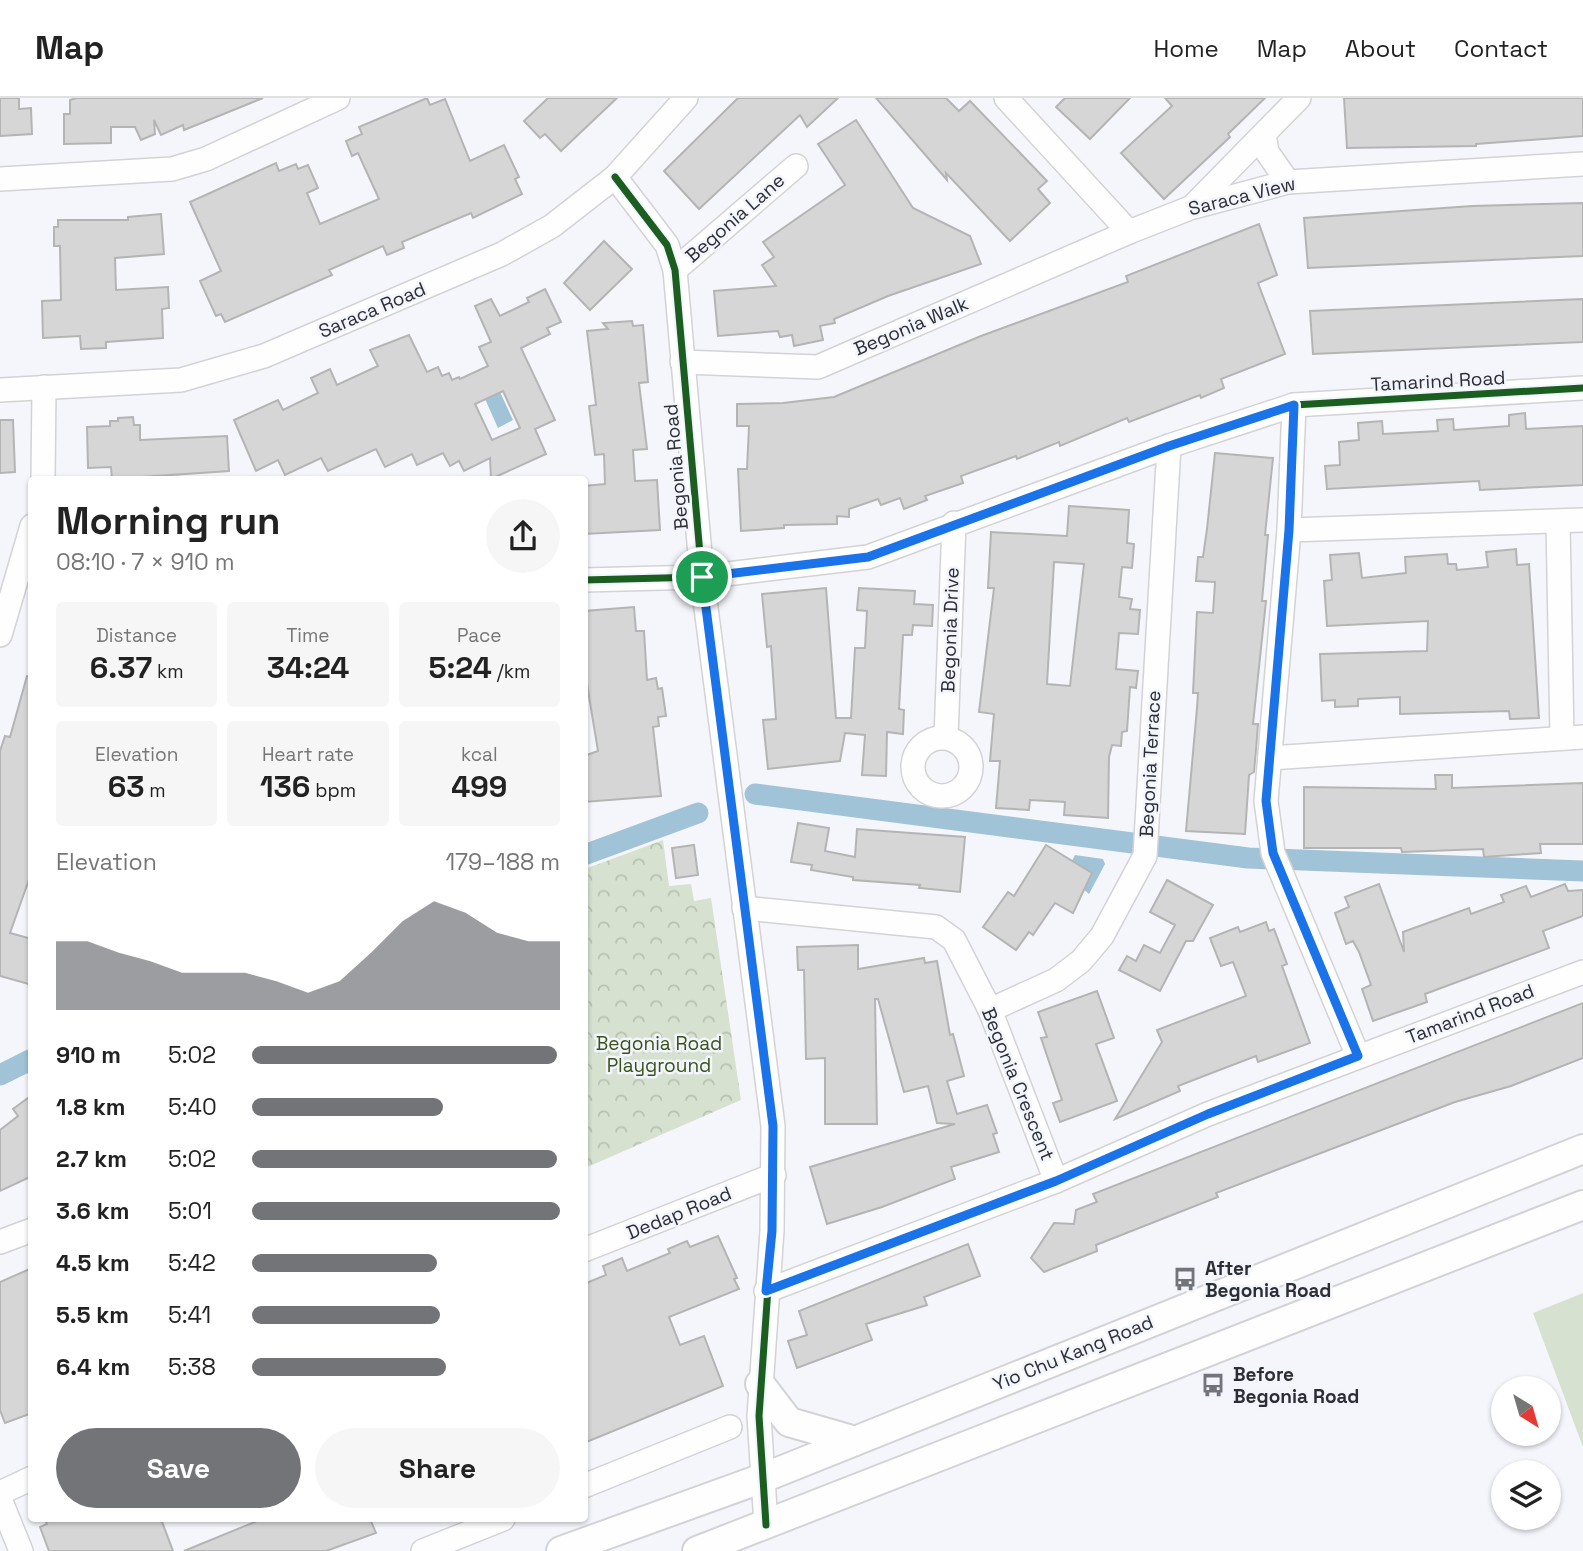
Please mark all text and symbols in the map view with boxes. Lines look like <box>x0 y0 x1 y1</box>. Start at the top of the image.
text: Map <box>35 27 104 69</box>
text: Home <box>1153 33 1219 64</box>
text: Map <box>1257 33 1307 64</box>
text: About <box>1345 33 1416 64</box>
text: Contact <box>1454 33 1548 64</box>
street label: Begonia Lane <box>680 168 790 268</box>
street label: Saraca View <box>1186 171 1298 221</box>
street label: Saraca Road <box>315 276 429 344</box>
street label: Begonia Walk <box>850 291 972 361</box>
street label: Tamarind Road <box>1370 365 1506 397</box>
street label: Begonia Road <box>658 403 694 531</box>
text: Morning run <box>56 497 281 545</box>
button: share <box>486 499 560 573</box>
text: 08:10 · 7 × 910 m <box>56 547 235 577</box>
pin <box>672 547 732 607</box>
icon: arrive <box>683 558 721 596</box>
street label: Begonia Drive <box>935 567 965 693</box>
text: Distance <box>96 623 177 648</box>
text: Time <box>286 623 330 648</box>
text: Pace <box>457 623 502 648</box>
text: 6.37 <box>90 648 152 687</box>
text: 34:24 <box>267 648 349 687</box>
text: 5:24 <box>428 648 492 687</box>
text: km <box>152 659 184 684</box>
text: /km <box>492 659 530 684</box>
street label: Begonia Terrace <box>1134 690 1166 838</box>
text: Elevation <box>95 742 178 767</box>
text: Heart rate <box>262 742 354 767</box>
text: kcal <box>461 742 498 767</box>
text: 63 <box>108 767 144 806</box>
text: 136 <box>260 767 310 806</box>
text: 499 <box>451 767 507 806</box>
text: m <box>144 778 166 803</box>
text: bpm <box>310 778 356 803</box>
text: Elevation <box>56 847 157 877</box>
text: 179–188 m <box>445 847 560 877</box>
street label: Tamarind Road <box>1403 978 1537 1050</box>
street label: Begonia Crescent <box>976 1004 1060 1164</box>
park label: Begonia Road Playground <box>596 1031 722 1078</box>
text: 910 m <box>56 1040 121 1070</box>
text: 5:02 <box>168 1040 216 1070</box>
text: 1.8 km <box>56 1092 126 1122</box>
text: 5:40 <box>168 1092 217 1122</box>
text: 2.7 km <box>56 1144 127 1174</box>
text: 5:02 <box>168 1144 216 1174</box>
street label: Dedap Road <box>623 1181 735 1245</box>
text: 3.6 km <box>56 1196 129 1226</box>
text: 5:01 <box>168 1196 212 1226</box>
text: 4.5 km <box>56 1248 130 1278</box>
text: 5:42 <box>168 1248 216 1278</box>
place label: After Begonia Road <box>1205 1256 1331 1303</box>
bus stop icon: After Begonia Road <box>1171 1265 1199 1293</box>
text: 5.5 km <box>56 1300 129 1330</box>
text: 5:41 <box>168 1300 211 1330</box>
street label: Yio Chu Kang Road <box>989 1309 1157 1397</box>
text: 6.4 km <box>56 1352 130 1382</box>
text: 5:38 <box>168 1352 216 1382</box>
place label: Before Begonia Road <box>1233 1362 1359 1409</box>
bus stop icon: Before Begonia Road <box>1199 1371 1227 1399</box>
north arrow <box>1491 1376 1561 1446</box>
map controls <box>1491 1376 1561 1530</box>
button: Save <box>56 1428 301 1508</box>
button: Share <box>315 1428 560 1508</box>
button: layers <box>1491 1460 1561 1530</box>

